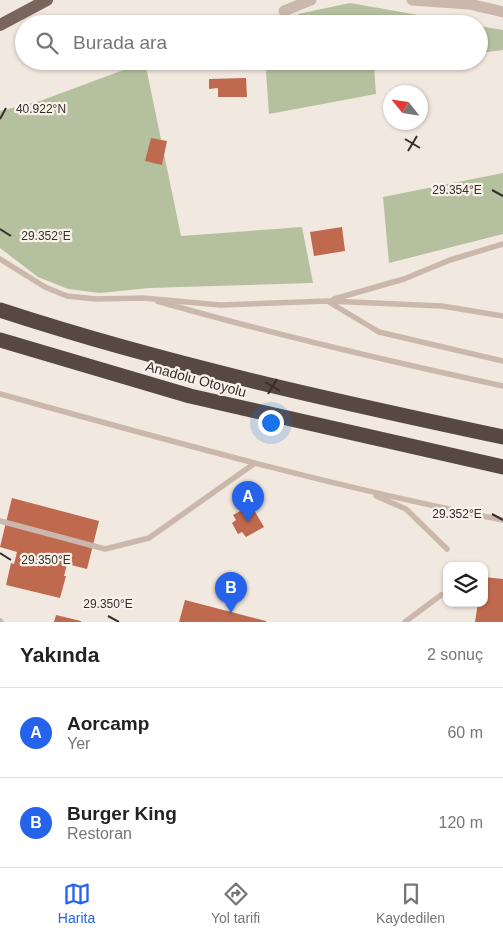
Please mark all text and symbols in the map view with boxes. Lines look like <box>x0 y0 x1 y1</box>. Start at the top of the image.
search box <box>15 15 488 70</box>
icon: search <box>33 29 61 57</box>
text: Burada ara <box>73 32 167 53</box>
north arrow <box>383 85 428 130</box>
text: 40.922°N <box>16 102 66 116</box>
text: 29.354°E <box>432 183 482 197</box>
text: 29.352°E <box>21 229 71 243</box>
street label: Anadolu Otoyolu <box>144 358 248 400</box>
your location <box>258 410 284 436</box>
pin: A <box>232 481 264 522</box>
text: 29.352°E <box>432 507 482 521</box>
text: 29.350°E <box>21 553 71 567</box>
map controls <box>443 562 488 607</box>
button: layers <box>443 562 488 607</box>
pin: B <box>215 572 247 613</box>
text: 29.350°E <box>83 597 133 611</box>
text: Yakında <box>20 643 99 666</box>
text: 2 sonuç <box>427 646 483 663</box>
text: Aorcamp <box>67 713 149 734</box>
text: A <box>30 724 42 741</box>
text: 60 m <box>447 724 483 741</box>
text: Yer <box>67 735 90 752</box>
text: Burger King <box>67 803 177 824</box>
text: B <box>30 814 42 831</box>
text: 120 m <box>439 814 483 831</box>
text: Restoran <box>67 825 132 842</box>
tab: Harita <box>58 880 95 926</box>
tab: Yol tarifi <box>211 880 260 926</box>
tab: Kaydedilen <box>376 880 445 926</box>

